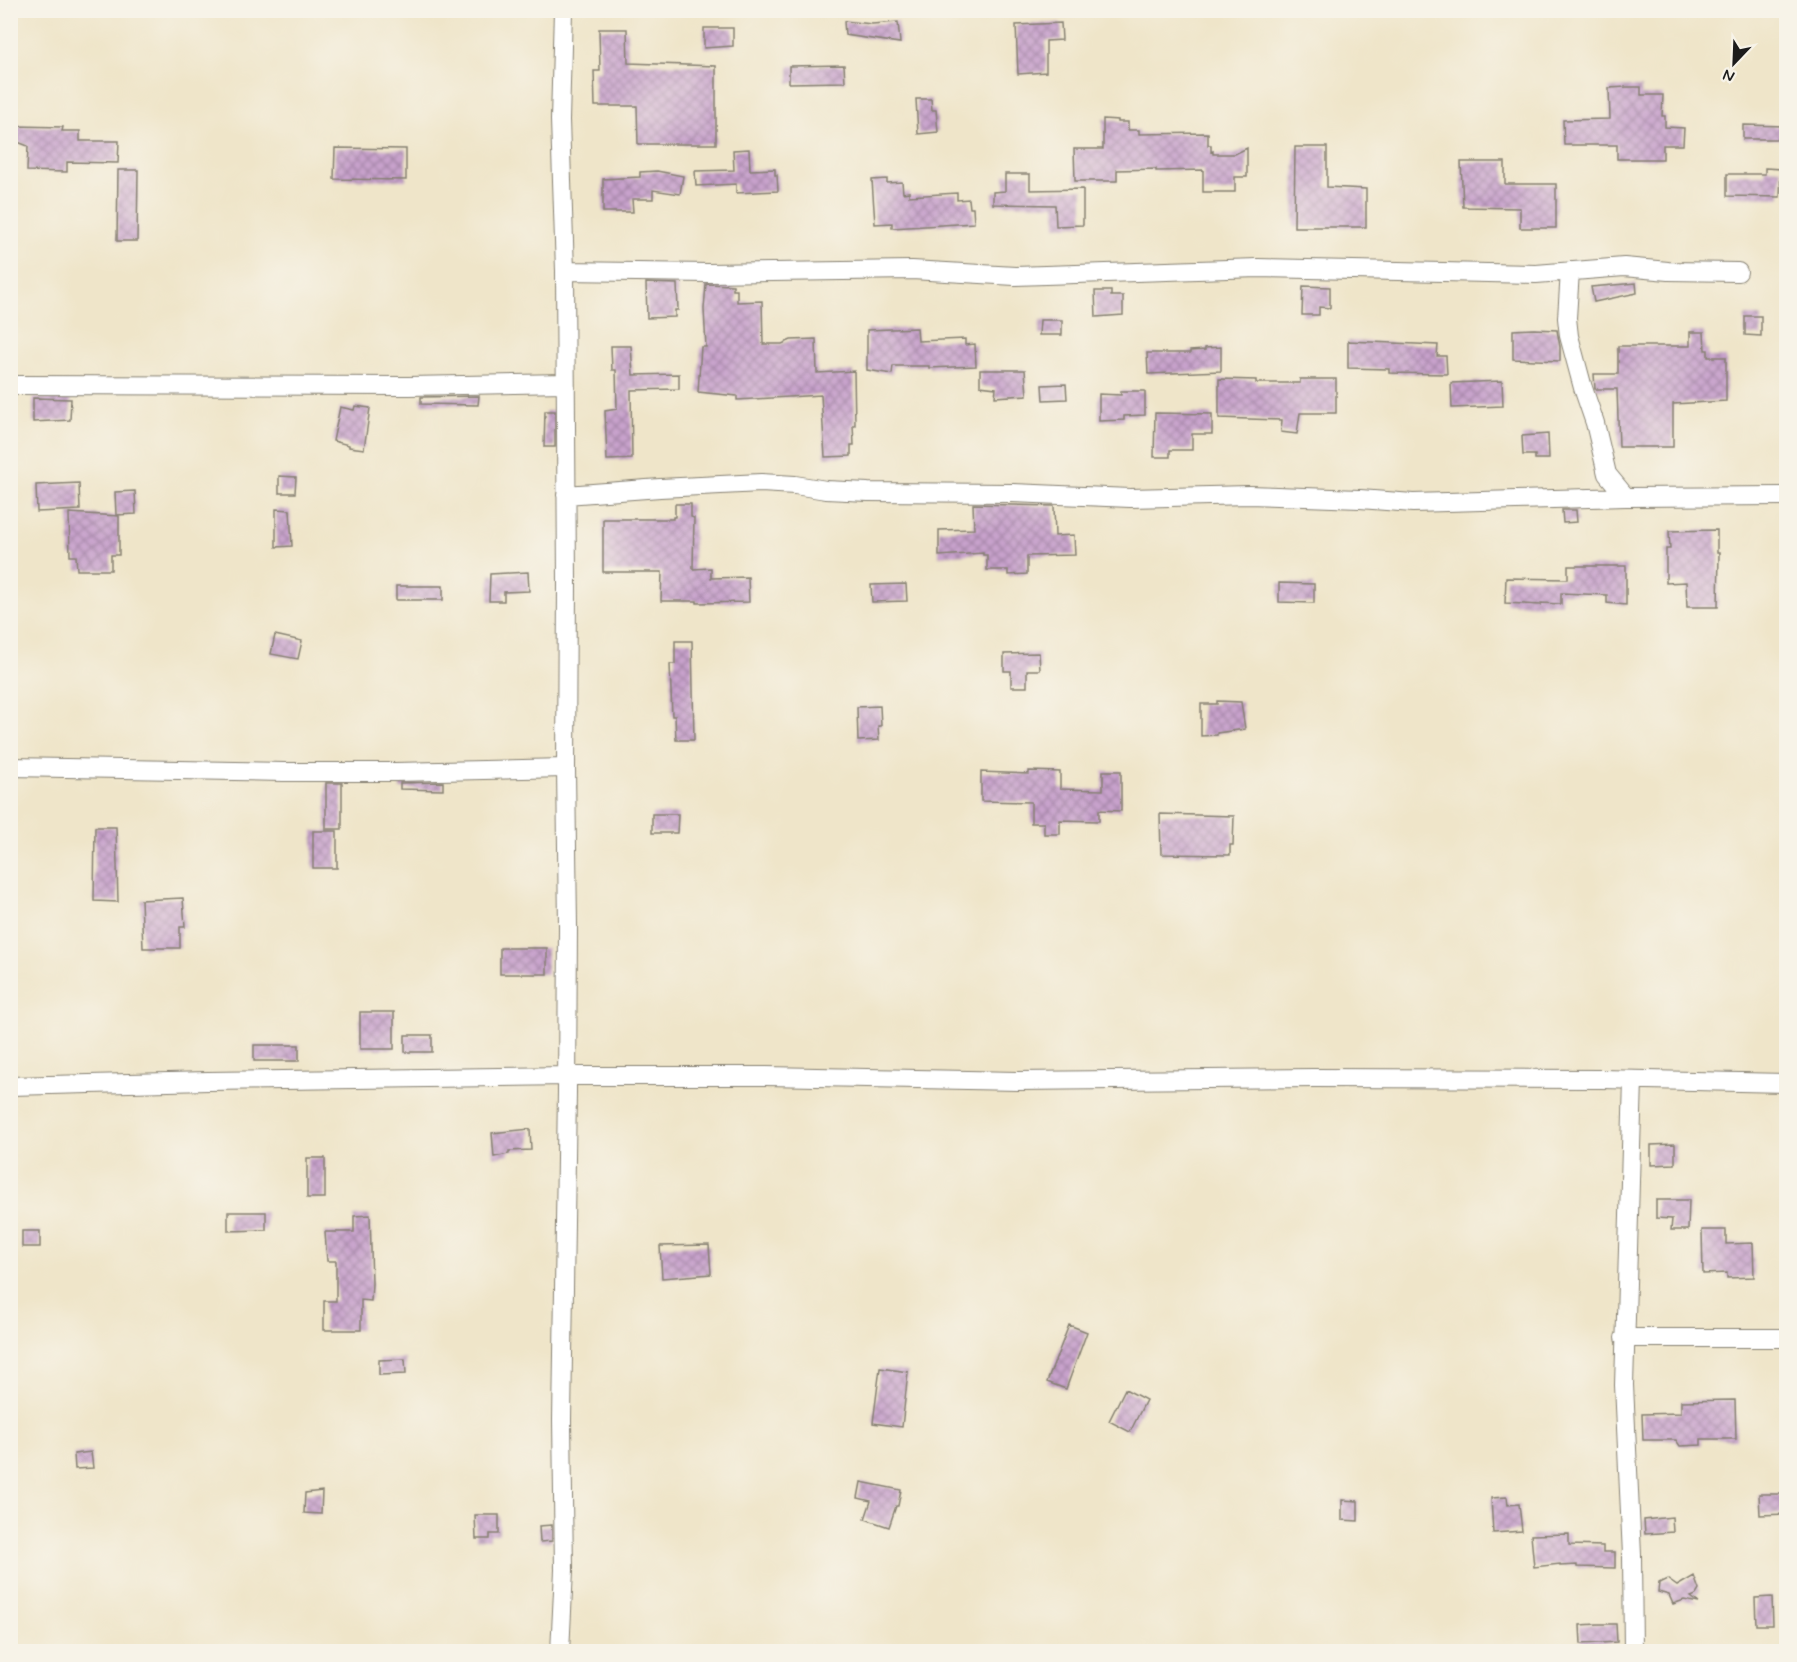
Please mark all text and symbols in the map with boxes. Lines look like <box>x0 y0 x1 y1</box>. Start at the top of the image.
north arrow <box>1704 33 1764 93</box>
text: N <box>1720 64 1738 87</box>

